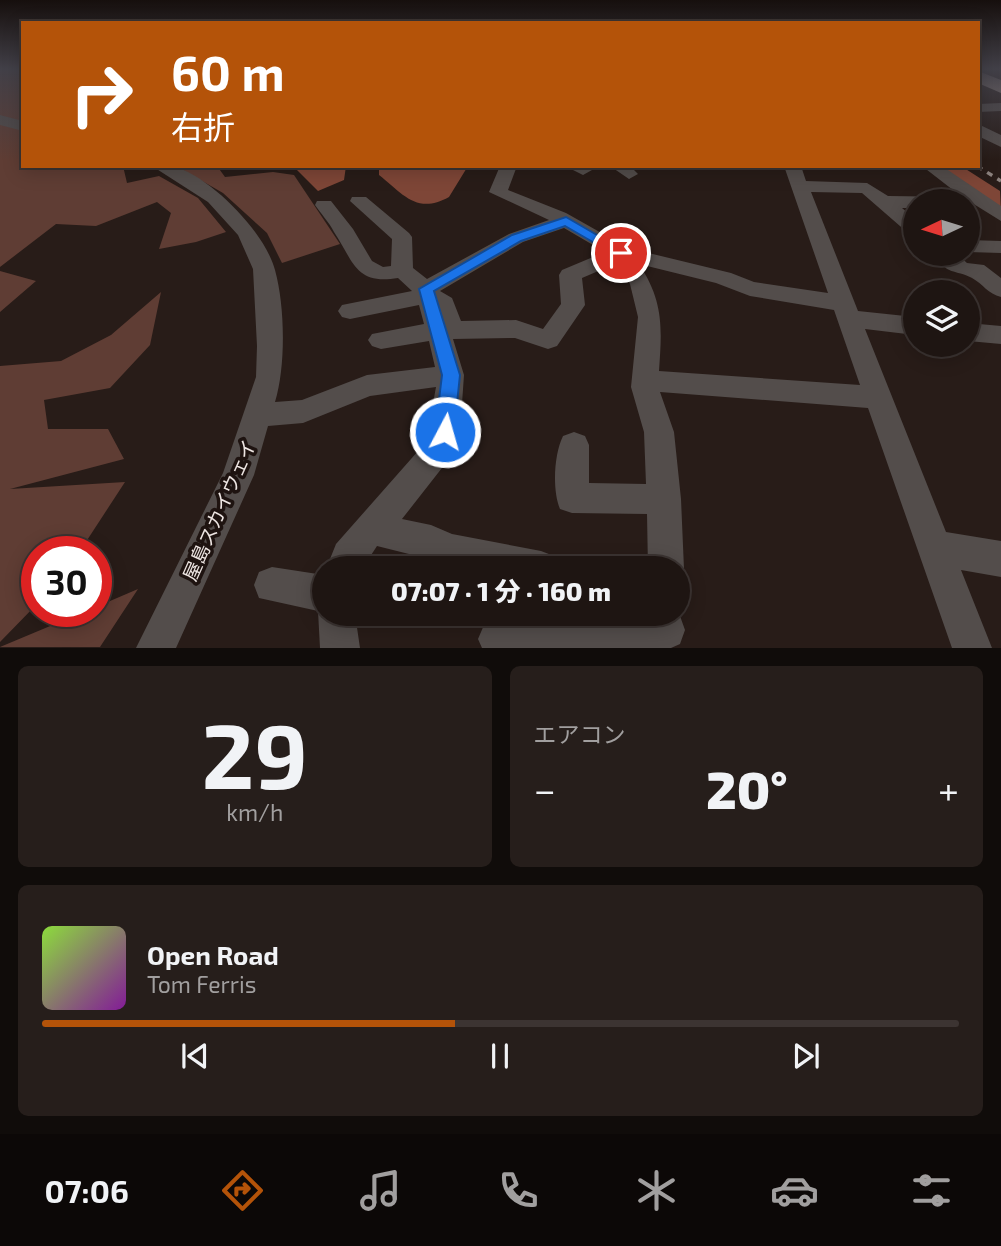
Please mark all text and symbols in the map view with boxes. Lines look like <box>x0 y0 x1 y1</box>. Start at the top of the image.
text: 60 m <box>171 42 285 101</box>
icon: right <box>56 49 147 140</box>
text: 右折 <box>171 107 235 145</box>
north arrow <box>903 189 980 266</box>
map controls <box>903 189 980 357</box>
pin <box>591 223 651 283</box>
icon: arrive <box>602 234 640 272</box>
button: layers <box>903 280 980 357</box>
position arrow <box>408 395 482 469</box>
street label: 屋島スカイウェイ <box>178 436 260 584</box>
speed limit sign: 30 <box>21 536 112 627</box>
text: 07:07 · 1 分 · 160 m <box>391 575 611 606</box>
text: 29 <box>201 698 308 807</box>
text: エアコン <box>534 720 626 748</box>
text: 20° <box>706 757 788 819</box>
text: − <box>534 766 556 812</box>
text: + <box>938 766 959 812</box>
text: km/h <box>226 798 283 826</box>
text: Open Road <box>147 939 279 970</box>
text: Tom Ferris <box>147 970 256 998</box>
icon: previous <box>176 1037 214 1075</box>
icon: pause <box>481 1037 519 1075</box>
icon: next <box>787 1037 825 1075</box>
icon: directions <box>218 1166 267 1215</box>
icon: music <box>356 1166 405 1215</box>
icon: phone <box>494 1166 543 1215</box>
icon: climate <box>632 1166 681 1215</box>
icon: car <box>770 1166 819 1215</box>
icon: filters <box>907 1166 956 1215</box>
text: 07:06 <box>44 1171 129 1209</box>

